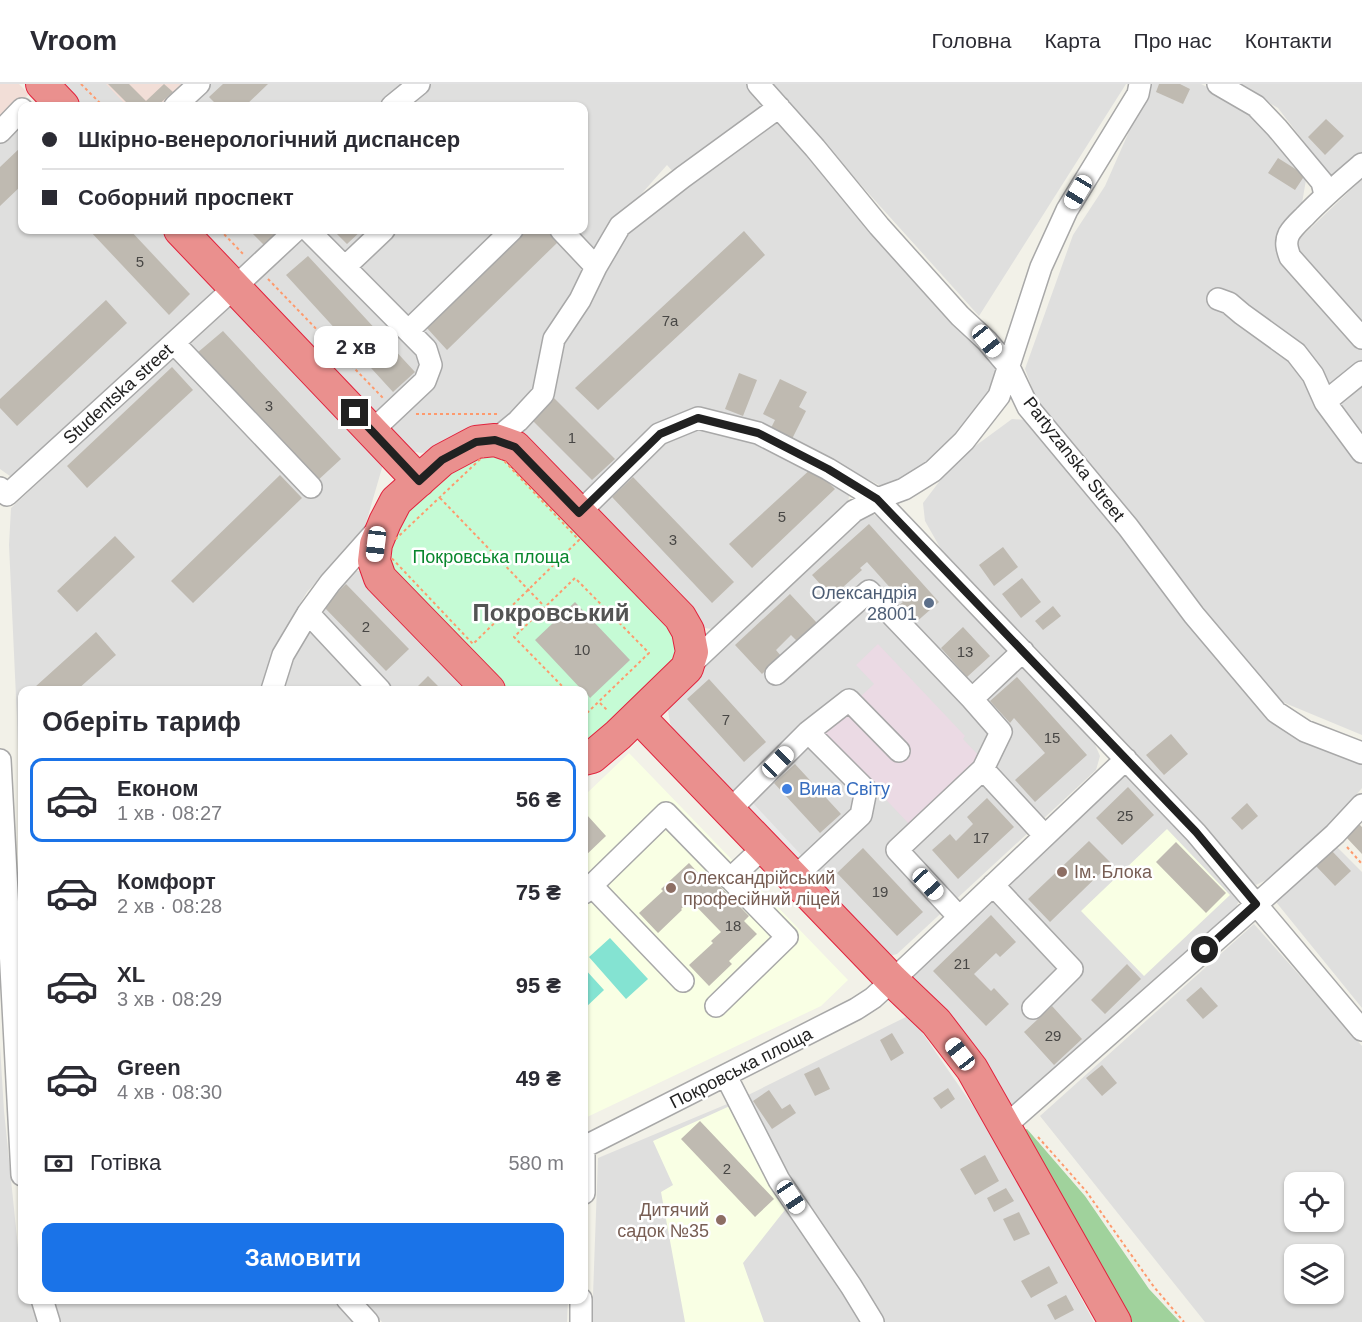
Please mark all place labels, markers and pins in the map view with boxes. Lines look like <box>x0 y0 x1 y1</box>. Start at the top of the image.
place label: Олександрія 28001 <box>811 583 917 624</box>
marker: Олександрія 28001 <box>922 596 936 610</box>
place label: Вина Світу <box>799 779 890 799</box>
marker: Вина Світу <box>780 782 794 796</box>
place label: Ім. Блока <box>1074 862 1153 882</box>
marker: Ім. Блока <box>1055 865 1069 879</box>
place label: Олександрійський професійний ліцей <box>683 868 840 909</box>
marker: Олександрійський професійний ліцей <box>664 881 678 895</box>
place label: Дитячий садок №35 <box>617 1200 709 1241</box>
marker: Дитячий садок №35 <box>714 1213 728 1227</box>

